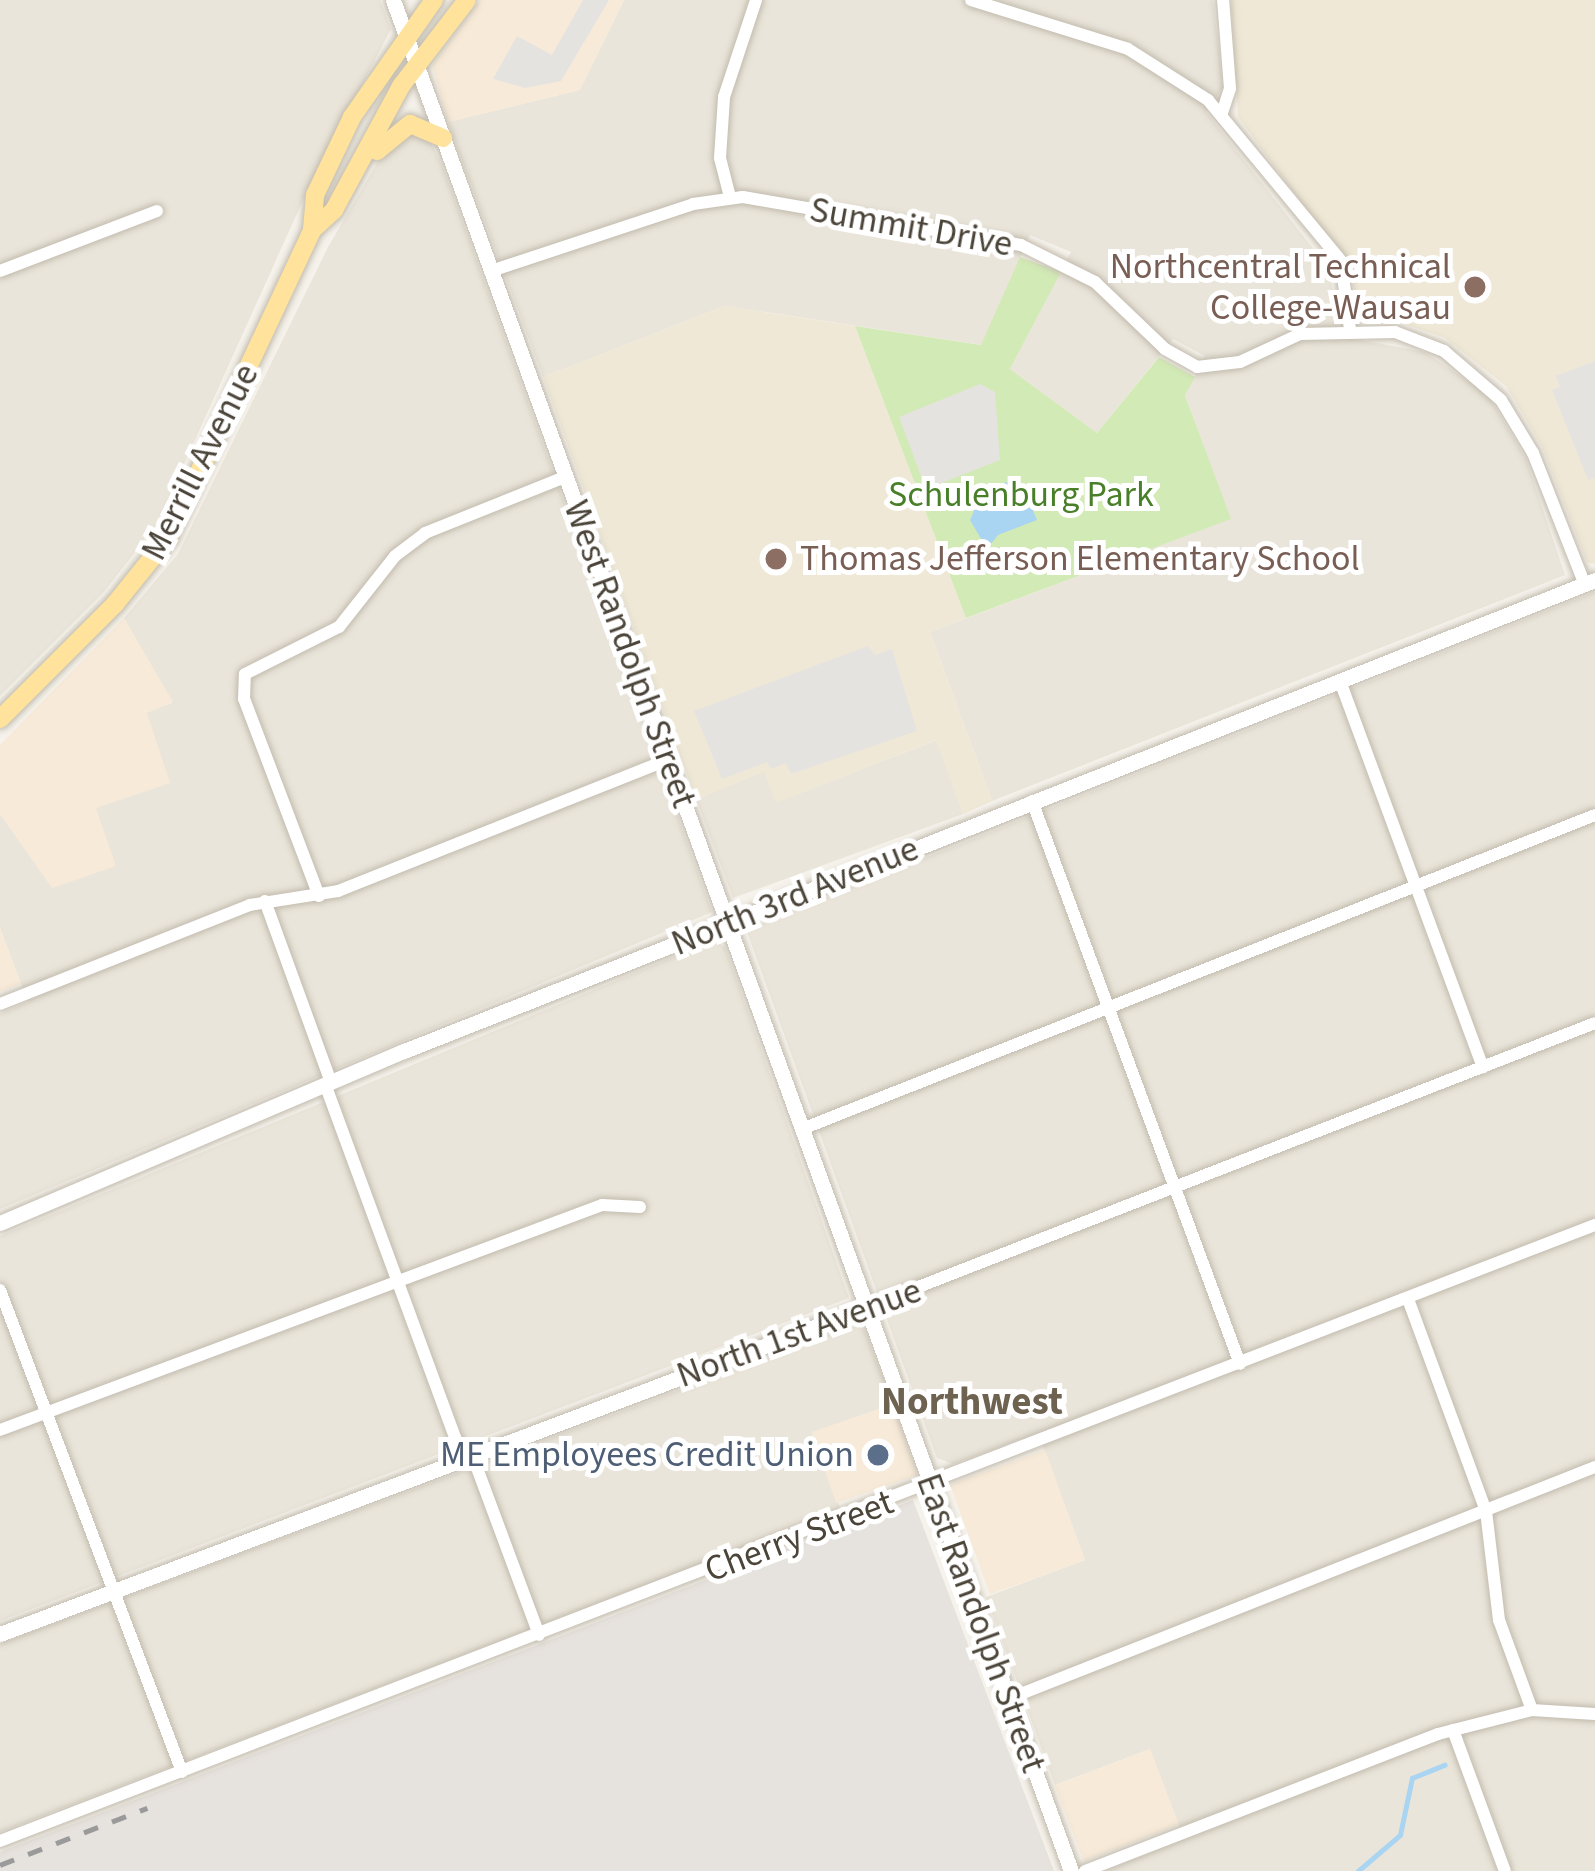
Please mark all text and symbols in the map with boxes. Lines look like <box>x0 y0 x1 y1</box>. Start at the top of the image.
street label: Summit Drive <box>806 188 1016 266</box>
place label: Northcentral Technical College-Wausau <box>1110 244 1451 329</box>
marker: Northcentral Technical College-Wausau <box>1462 274 1488 300</box>
street label: Merrill Avenue <box>132 357 268 567</box>
park label: Schulenburg Park <box>888 473 1154 517</box>
street label: West Randolph Street <box>554 495 706 813</box>
place label: Thomas Jefferson Elementary School <box>800 537 1360 581</box>
marker: Thomas Jefferson Elementary School <box>763 546 789 572</box>
street label: North 3rd Avenue <box>665 827 925 965</box>
street label: North 1st Avenue <box>671 1269 927 1397</box>
district label: Northwest <box>881 1379 1063 1425</box>
place label: ME Employees Credit Union <box>440 1433 854 1477</box>
marker: ME Employees Credit Union <box>865 1442 891 1468</box>
street label: East Randolph Street <box>907 1468 1055 1778</box>
street label: Cherry Street <box>699 1480 899 1592</box>

